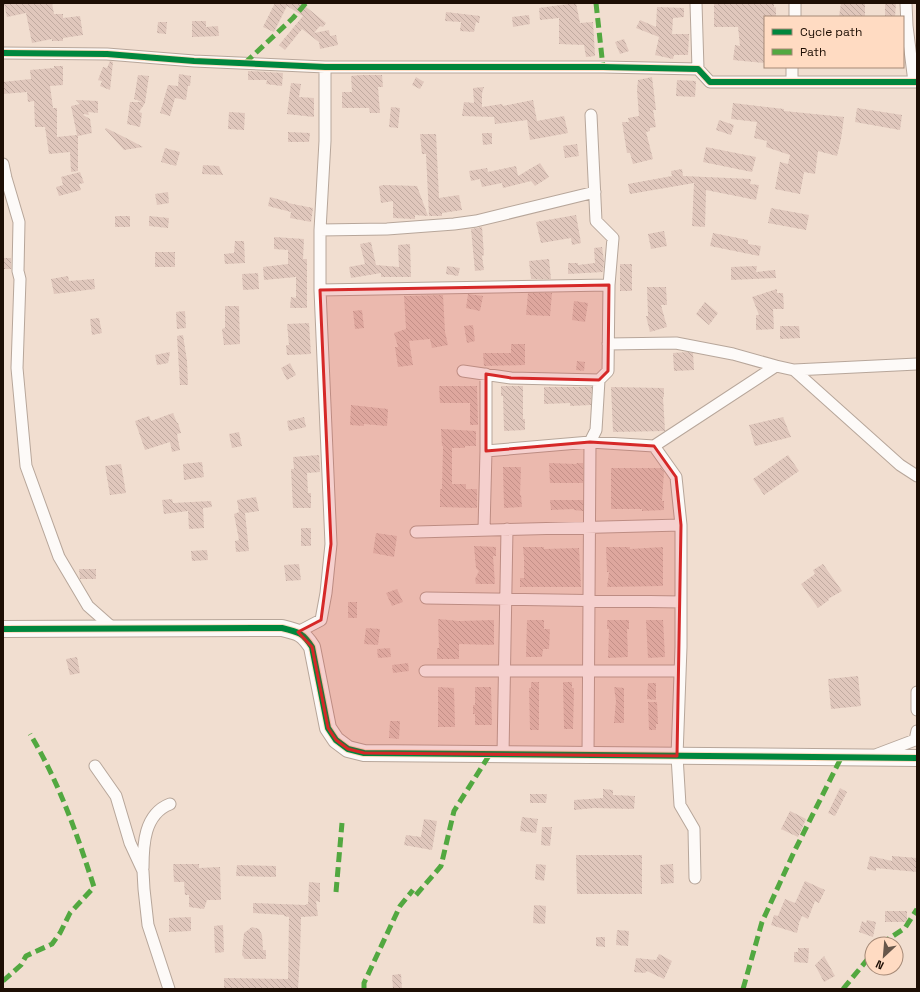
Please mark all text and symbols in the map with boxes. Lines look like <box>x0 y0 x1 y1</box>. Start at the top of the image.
legend <box>764 16 904 68</box>
text: Cycle path <box>800 24 862 40</box>
text: Path <box>800 44 826 60</box>
north arrow <box>864 936 904 976</box>
text: N <box>873 957 886 973</box>

